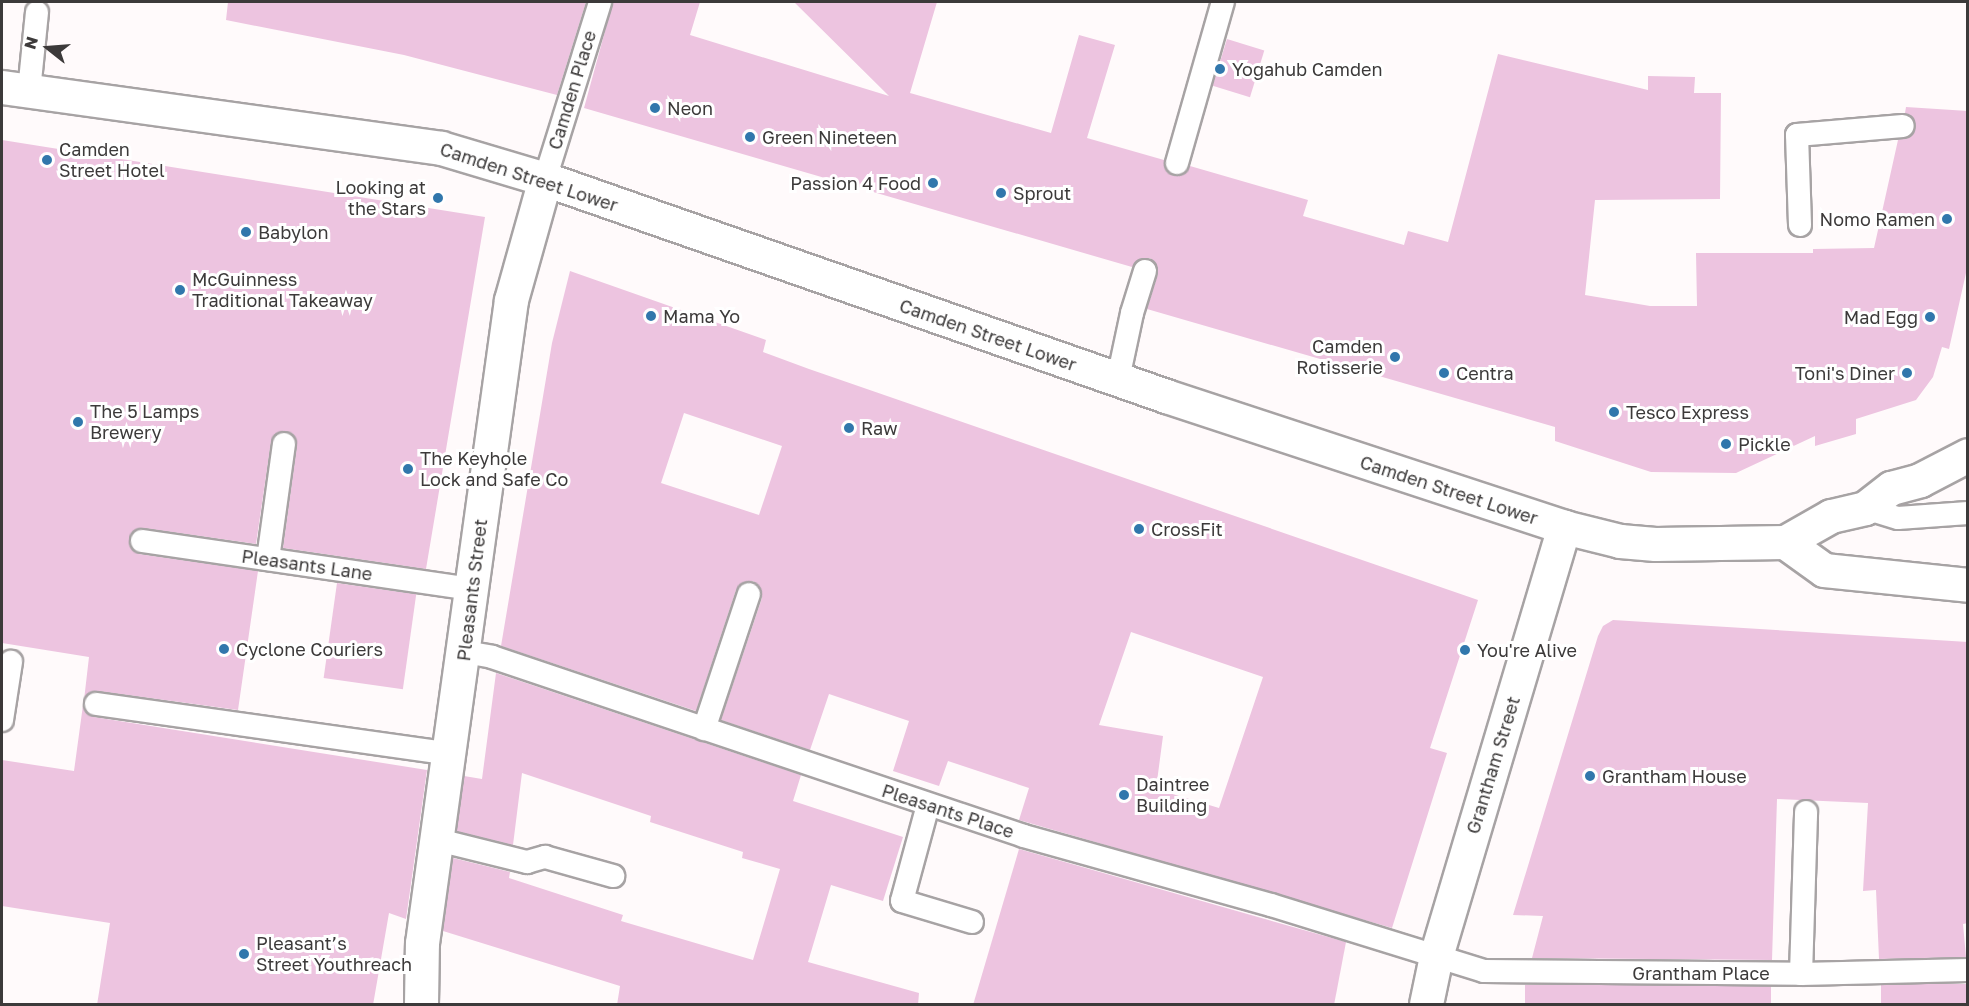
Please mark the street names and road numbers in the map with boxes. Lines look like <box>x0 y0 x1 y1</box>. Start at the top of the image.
street label: Camden Place <box>544 28 600 152</box>
street label: Camden Street Lower <box>437 138 621 216</box>
street label: Camden Street Lower <box>897 295 1079 375</box>
street label: Camden Street Lower <box>1357 451 1541 529</box>
street label: Pleasants Street <box>453 518 491 662</box>
street label: Pleasants Lane <box>240 545 374 585</box>
street label: Grantham Street <box>1462 694 1524 836</box>
street label: Pleasants Place <box>879 779 1017 843</box>
street label: Grantham Place <box>1632 962 1770 984</box>

